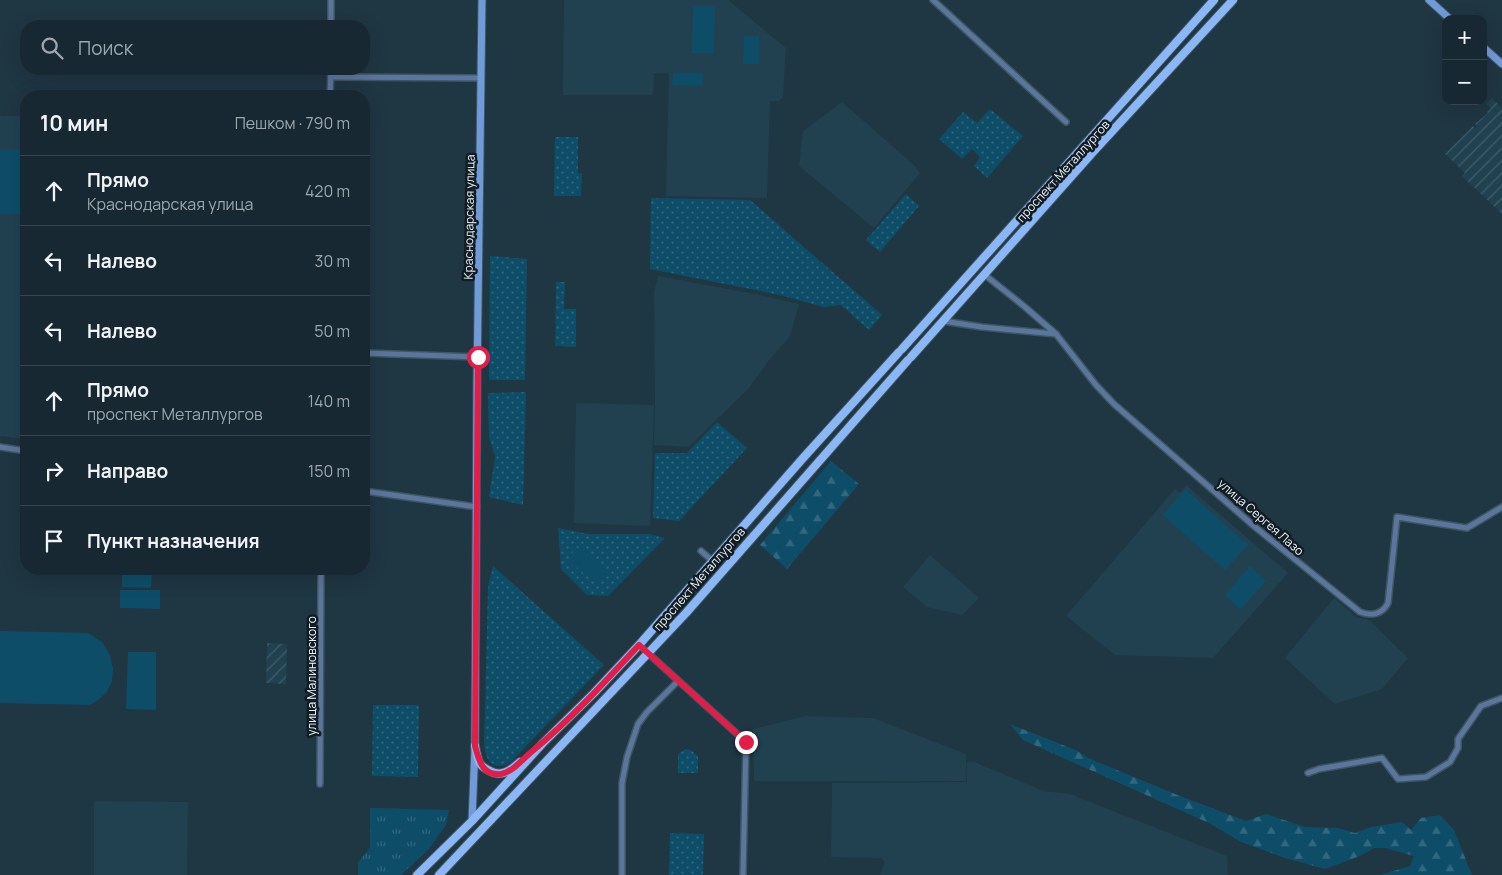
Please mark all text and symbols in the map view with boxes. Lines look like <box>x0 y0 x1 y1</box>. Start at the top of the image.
map controls <box>1442 15 1487 105</box>
button: + <box>1442 15 1487 60</box>
search box <box>20 20 370 75</box>
icon: search <box>38 34 66 62</box>
text: Поиск <box>78 35 133 61</box>
button: − <box>1442 60 1487 105</box>
text: 10 мин <box>40 109 108 137</box>
text: Пешком · 790 m <box>235 112 350 134</box>
street label: проспект Металлургов <box>1013 116 1114 226</box>
street label: Краснодарская улица <box>459 154 479 280</box>
text: Прямо <box>87 167 149 193</box>
icon: ahead <box>40 177 68 205</box>
text: 420 m <box>305 180 350 202</box>
text: Краснодарская улица <box>87 193 254 215</box>
icon: left <box>40 247 68 275</box>
text: Налево <box>87 248 157 274</box>
text: 30 m <box>315 250 350 272</box>
icon: left <box>40 317 68 345</box>
text: Налево <box>87 318 157 344</box>
text: 50 m <box>314 320 350 342</box>
route start <box>467 346 490 369</box>
text: Прямо <box>87 377 149 403</box>
icon: ahead <box>40 387 68 415</box>
text: 140 m <box>308 390 350 412</box>
text: проспект Металлургов <box>87 403 263 425</box>
icon: right <box>40 457 68 485</box>
text: Направо <box>87 458 168 484</box>
text: 150 m <box>308 460 350 482</box>
street label: улица Сергея Лазо <box>1214 475 1308 559</box>
street label: проспект Металлургов <box>649 523 749 634</box>
icon: arrive <box>40 527 68 555</box>
text: Пункт назначения <box>87 528 260 554</box>
street label: улица Малиновского <box>303 616 320 736</box>
route end <box>735 731 758 754</box>

